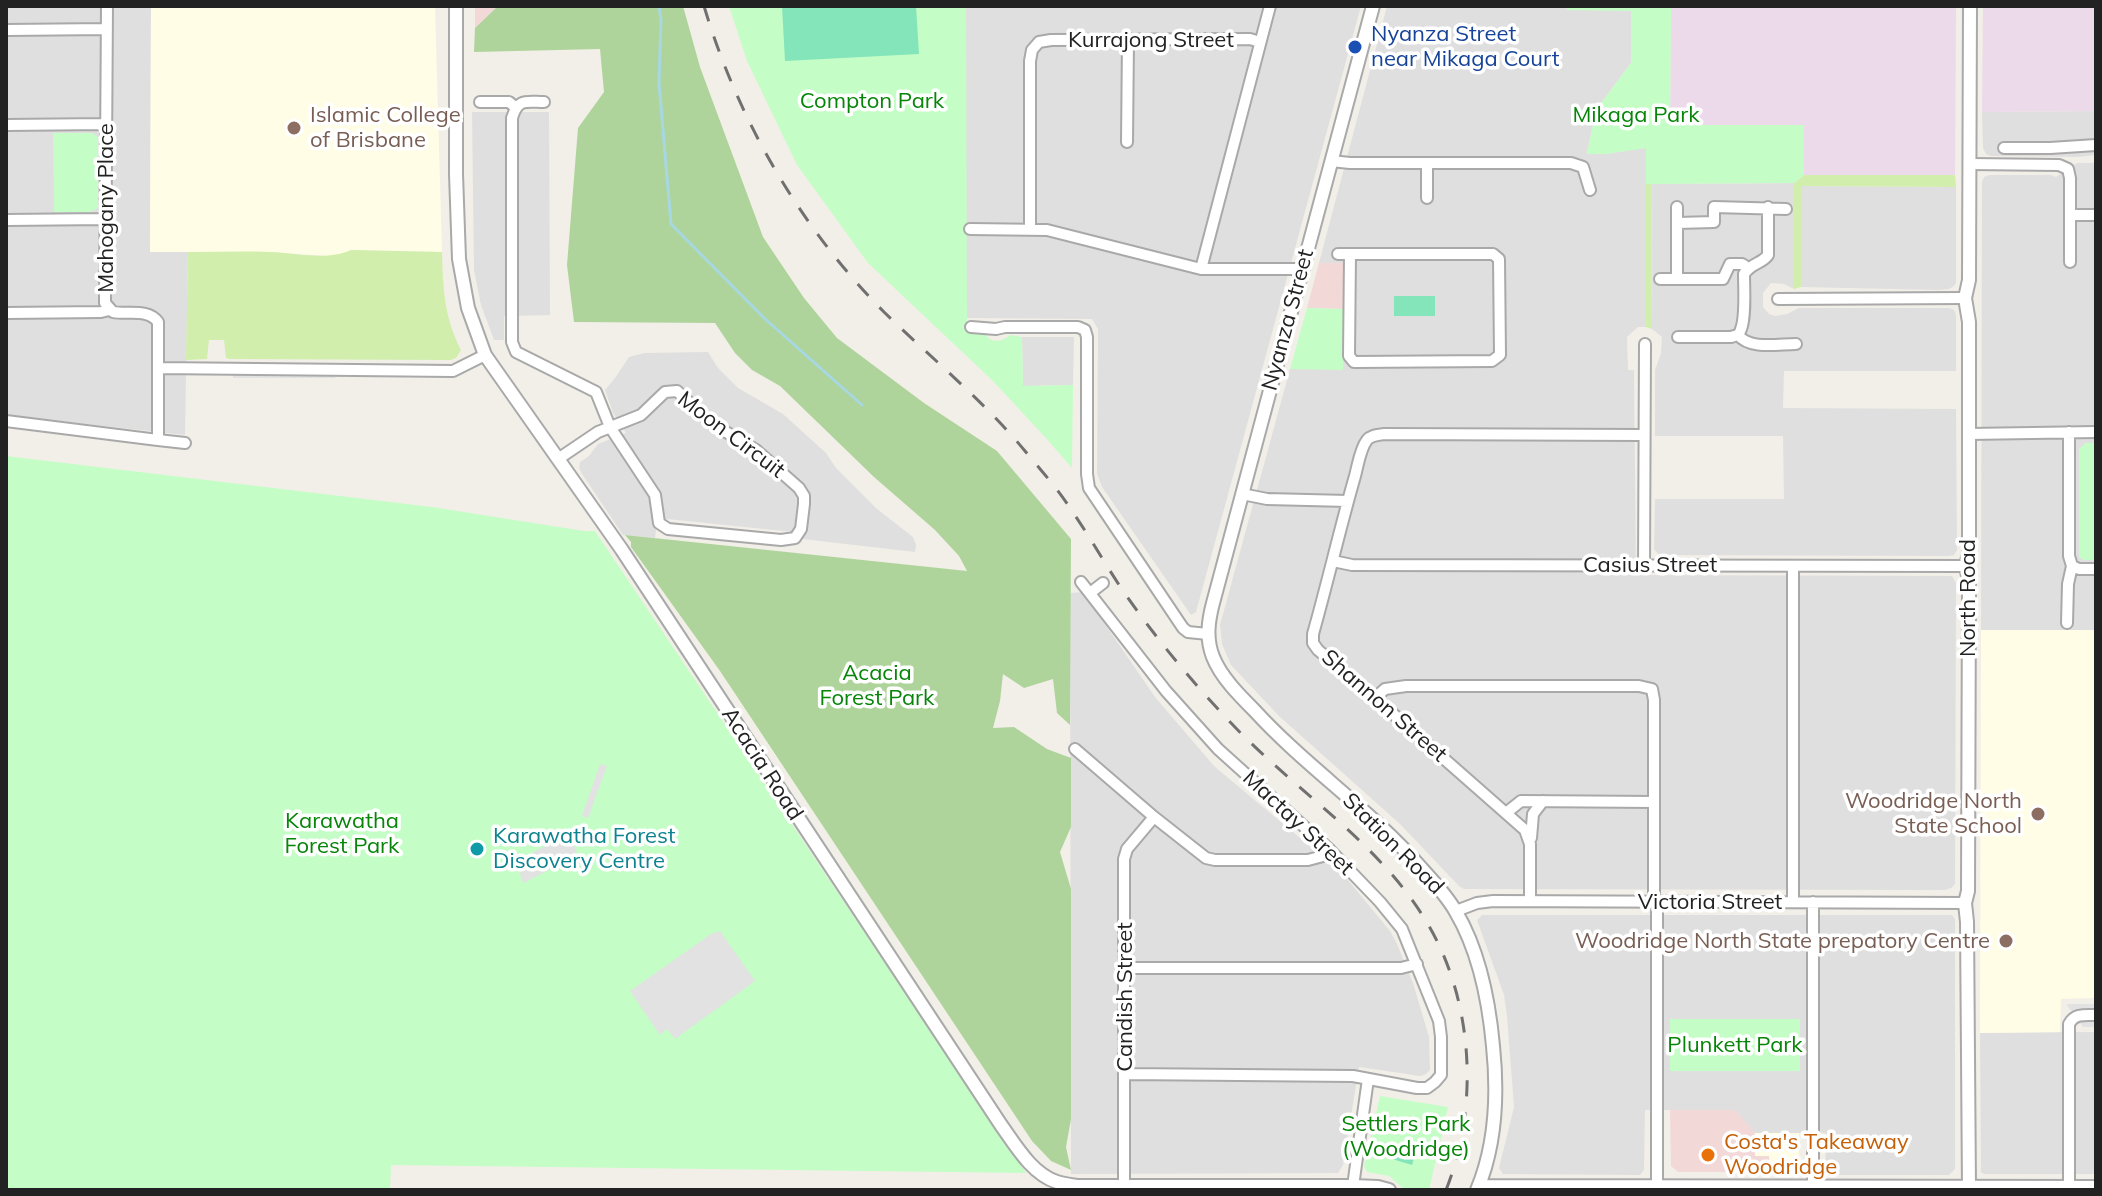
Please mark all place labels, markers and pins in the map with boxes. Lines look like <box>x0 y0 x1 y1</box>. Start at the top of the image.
place label: Nyanza Street near Mikaga Court <box>1371 21 1559 72</box>
marker: Nyanza Street near Mikaga Court <box>1346 38 1364 56</box>
place label: Islamic College of Brisbane <box>310 102 461 154</box>
marker: Islamic College of Brisbane <box>285 119 303 137</box>
place label: Woodridge North State School <box>1845 788 2022 840</box>
marker: Woodridge North State School <box>2029 805 2047 823</box>
place label: Karawatha Forest Discovery Centre <box>493 823 676 874</box>
marker: Karawatha Forest Discovery Centre <box>468 840 486 858</box>
place label: Woodridge North State prepatory Centre <box>1575 928 1990 954</box>
marker: Woodridge North State prepatory Centre <box>1997 932 2015 950</box>
place label: Costa's Takeaway Woodridge <box>1724 1129 1909 1180</box>
marker: Costa's Takeaway Woodridge <box>1699 1146 1717 1164</box>

